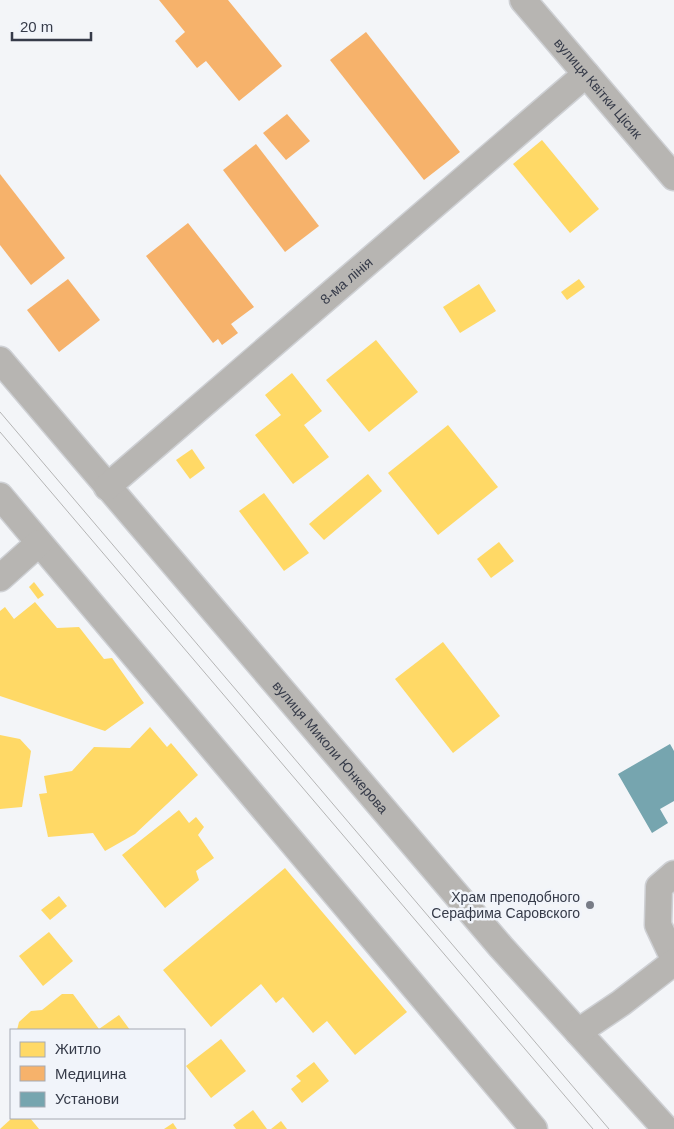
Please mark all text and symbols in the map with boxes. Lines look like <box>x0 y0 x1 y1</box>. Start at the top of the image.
scale bar <box>12 10 91 42</box>
text: 20 m <box>20 18 53 35</box>
street label: вулиця Квітки Цісик <box>551 35 646 142</box>
street label: 8-ма лінія <box>317 254 376 307</box>
street label: вулиця Миколи Юнкерова <box>269 678 392 817</box>
place label: Храм преподобного Серафима Саровского <box>431 889 580 921</box>
marker: Храм преподобного Серафима Саровского <box>584 899 596 911</box>
legend <box>10 1029 185 1119</box>
text: Житло <box>55 1040 101 1057</box>
text: Медицина <box>55 1065 127 1082</box>
text: Установи <box>55 1090 119 1107</box>

